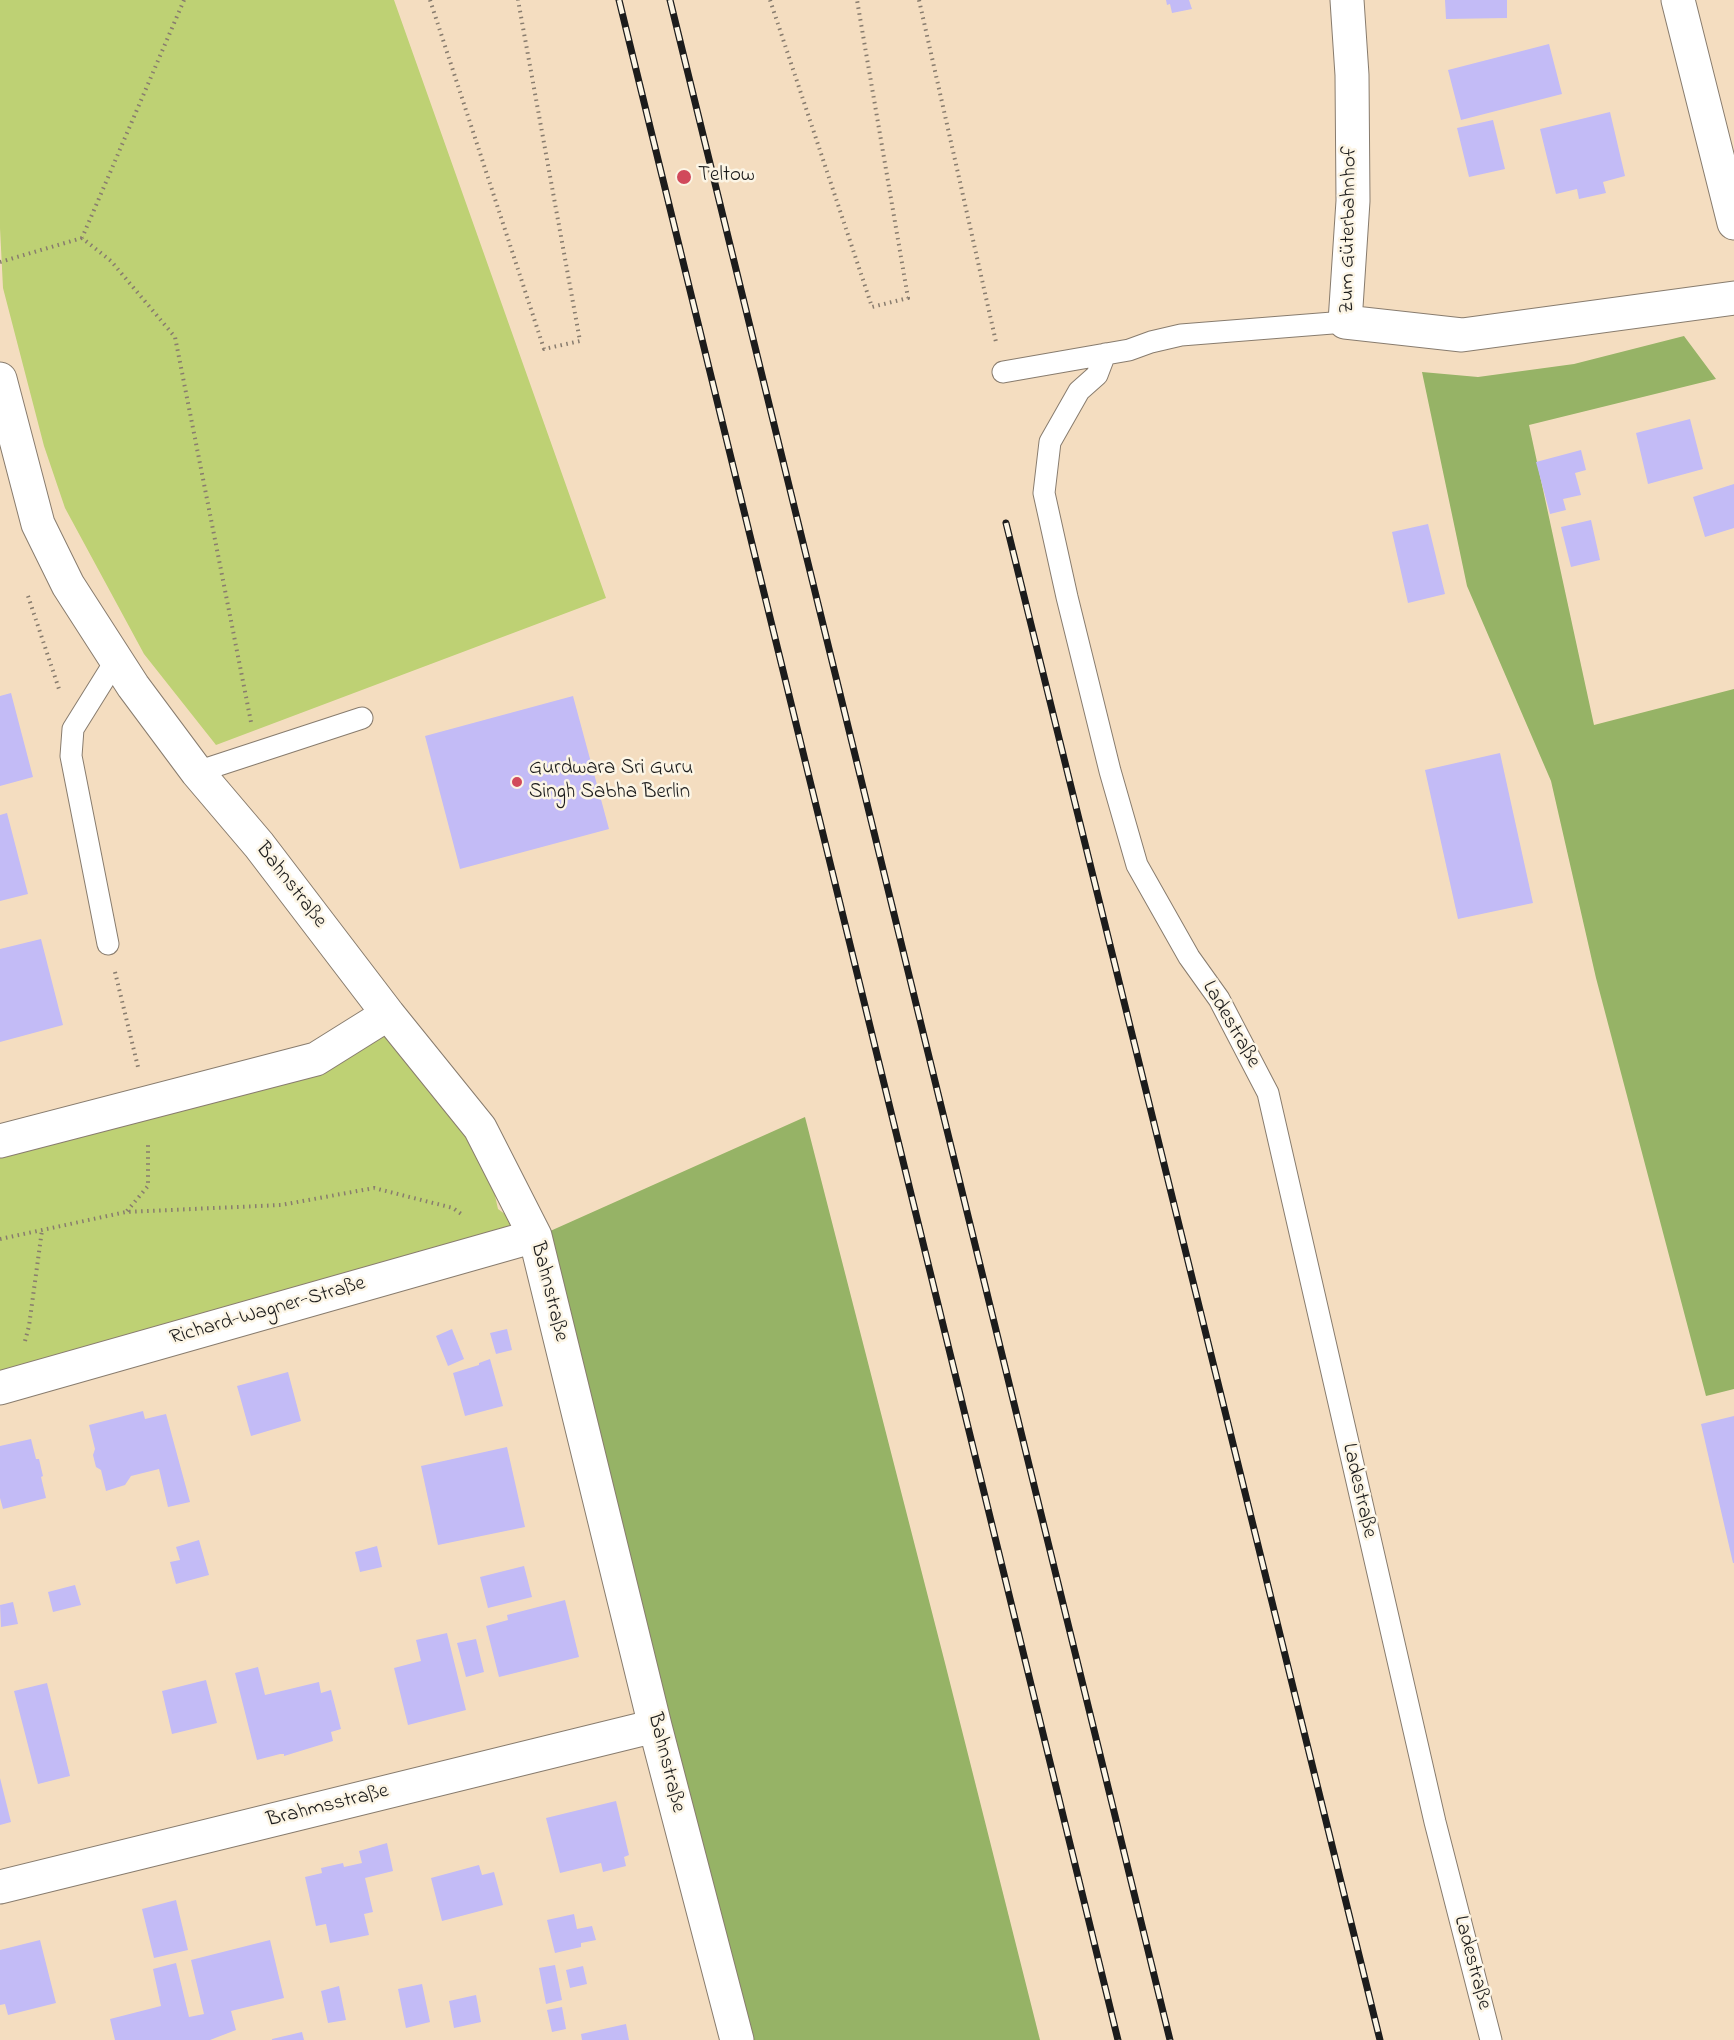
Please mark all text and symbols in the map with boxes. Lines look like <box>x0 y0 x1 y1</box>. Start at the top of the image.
street label: Zum Güterbahnhof <box>1336 146 1364 314</box>
place label: Teltow <box>698 164 755 190</box>
marker: Teltow <box>675 168 693 186</box>
place label: Gurdwara Sri Guru Singh Sabha Berlin <box>529 757 693 807</box>
marker: Gurdwara Sri Guru Singh Sabha Berlin <box>510 775 524 789</box>
street label: Bahnstraße <box>249 838 331 934</box>
street label: Ladestraße <box>1195 977 1265 1073</box>
street label: Bahnstraße <box>523 1240 573 1344</box>
street label: Richard-Wagner-Straße <box>167 1272 369 1352</box>
street label: Ladestraße <box>1335 1441 1381 1541</box>
street label: Bahnstraße <box>640 1711 690 1815</box>
street label: Brahmsstraße <box>264 1780 392 1834</box>
street label: Ladestraße <box>1446 1913 1496 2013</box>

